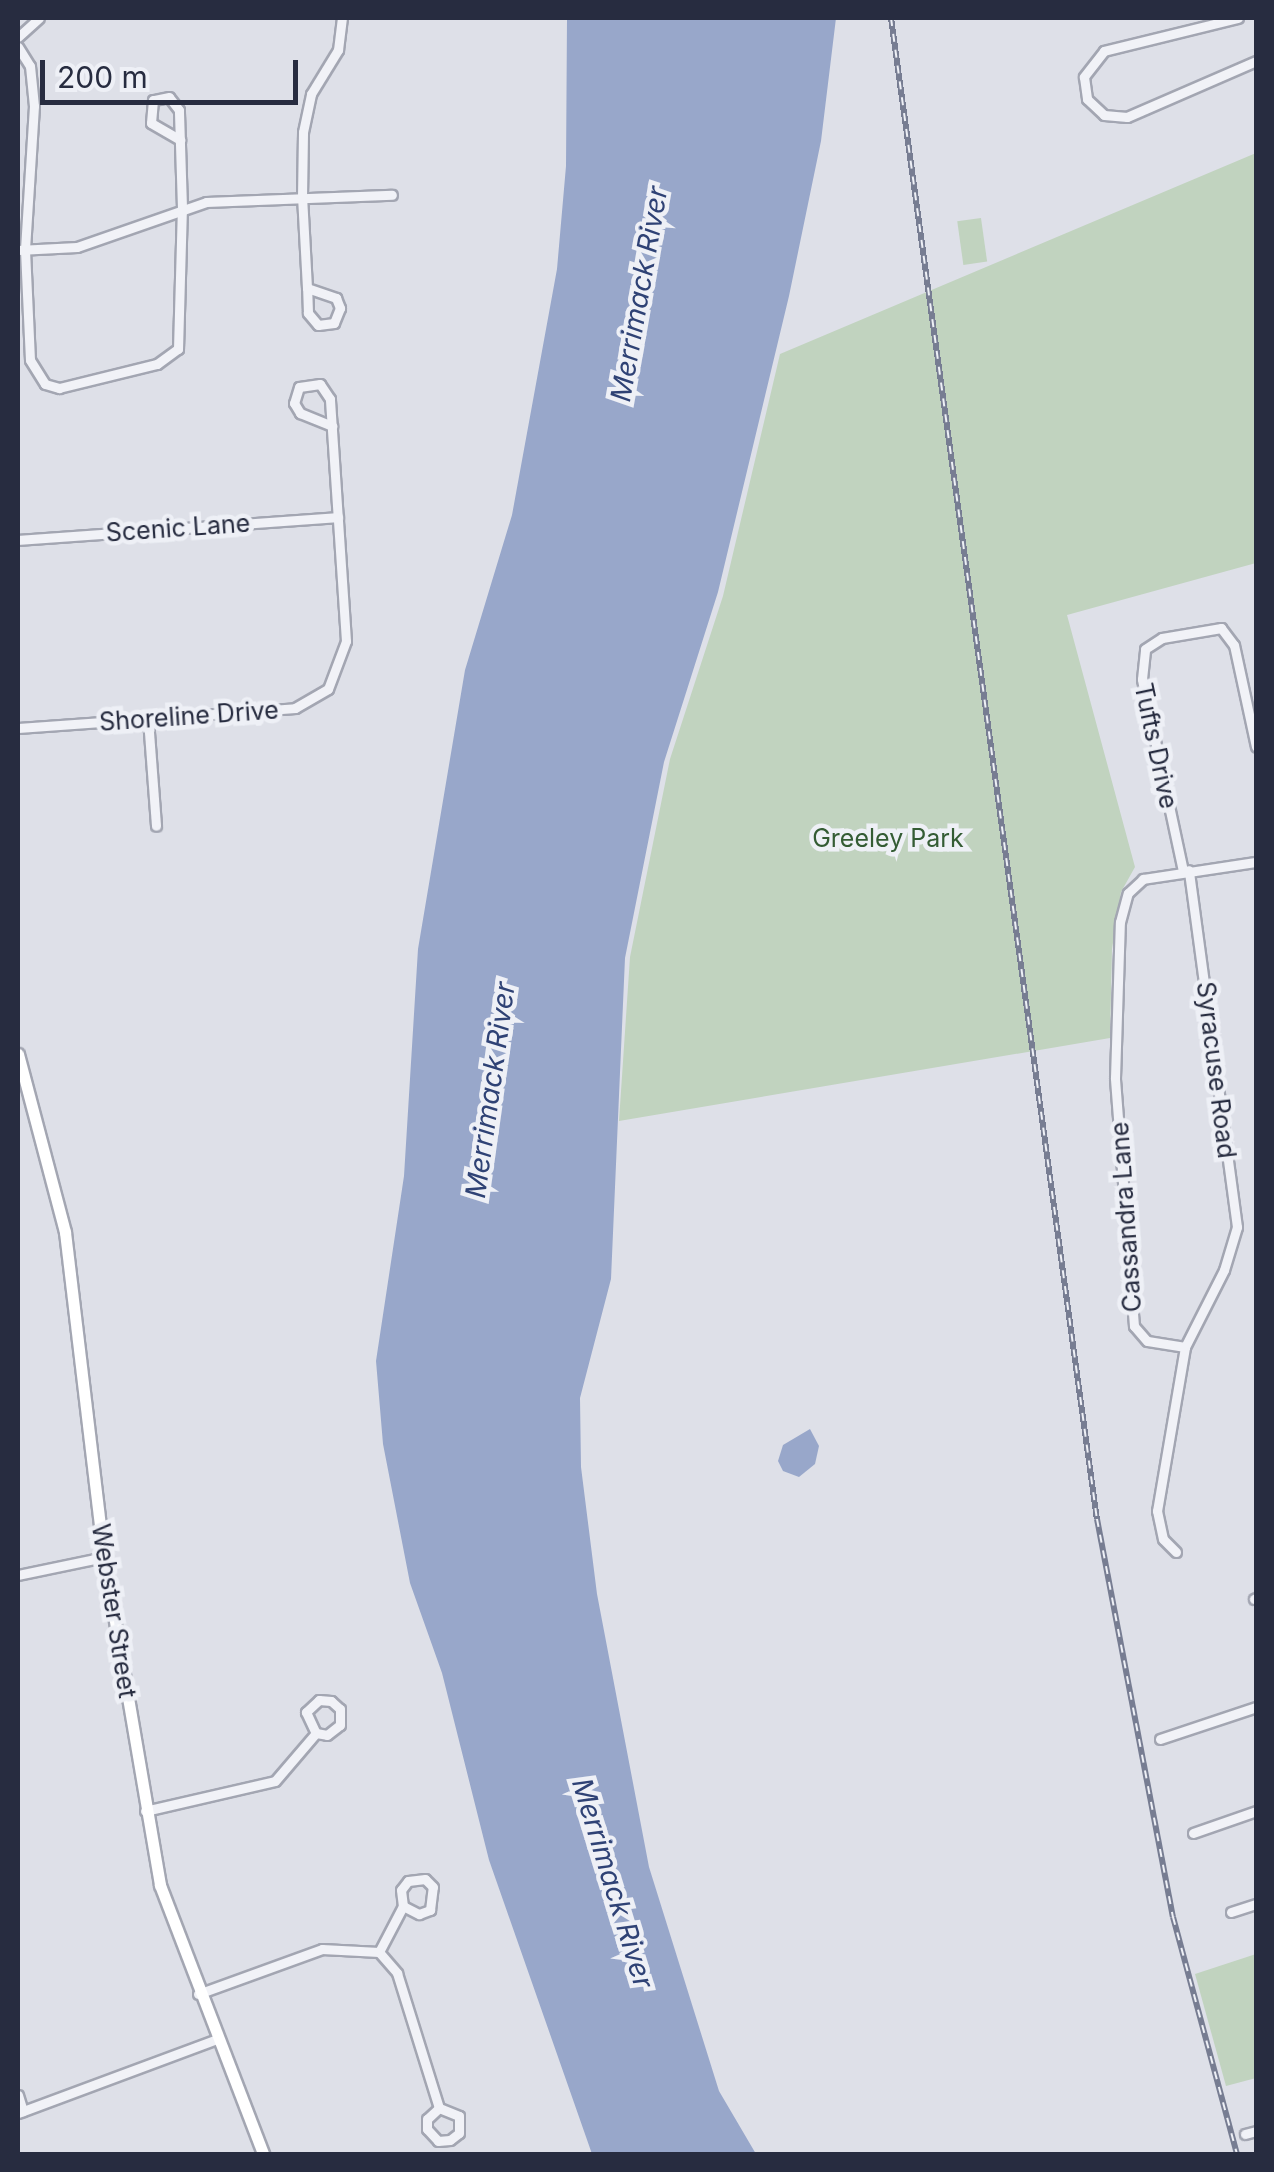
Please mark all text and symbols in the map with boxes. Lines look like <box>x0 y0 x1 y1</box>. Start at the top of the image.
scale bar <box>45 40 302 102</box>
text: 200 m <box>57 59 148 95</box>
water label: Merrimack River <box>604 184 674 404</box>
street label: Scenic Lane <box>105 508 251 548</box>
street label: Tufts Drive <box>1128 680 1184 812</box>
street label: Shoreline Drive <box>98 695 280 737</box>
park label: Greeley Park <box>812 823 964 853</box>
water label: Merrimack River <box>458 980 522 1200</box>
street label: Syracuse Road <box>1190 980 1242 1160</box>
street label: Cassandra Lane <box>1104 1121 1148 1313</box>
street label: Webster Street <box>85 1522 143 1700</box>
water label: Merrimack River <box>565 1774 661 1992</box>

